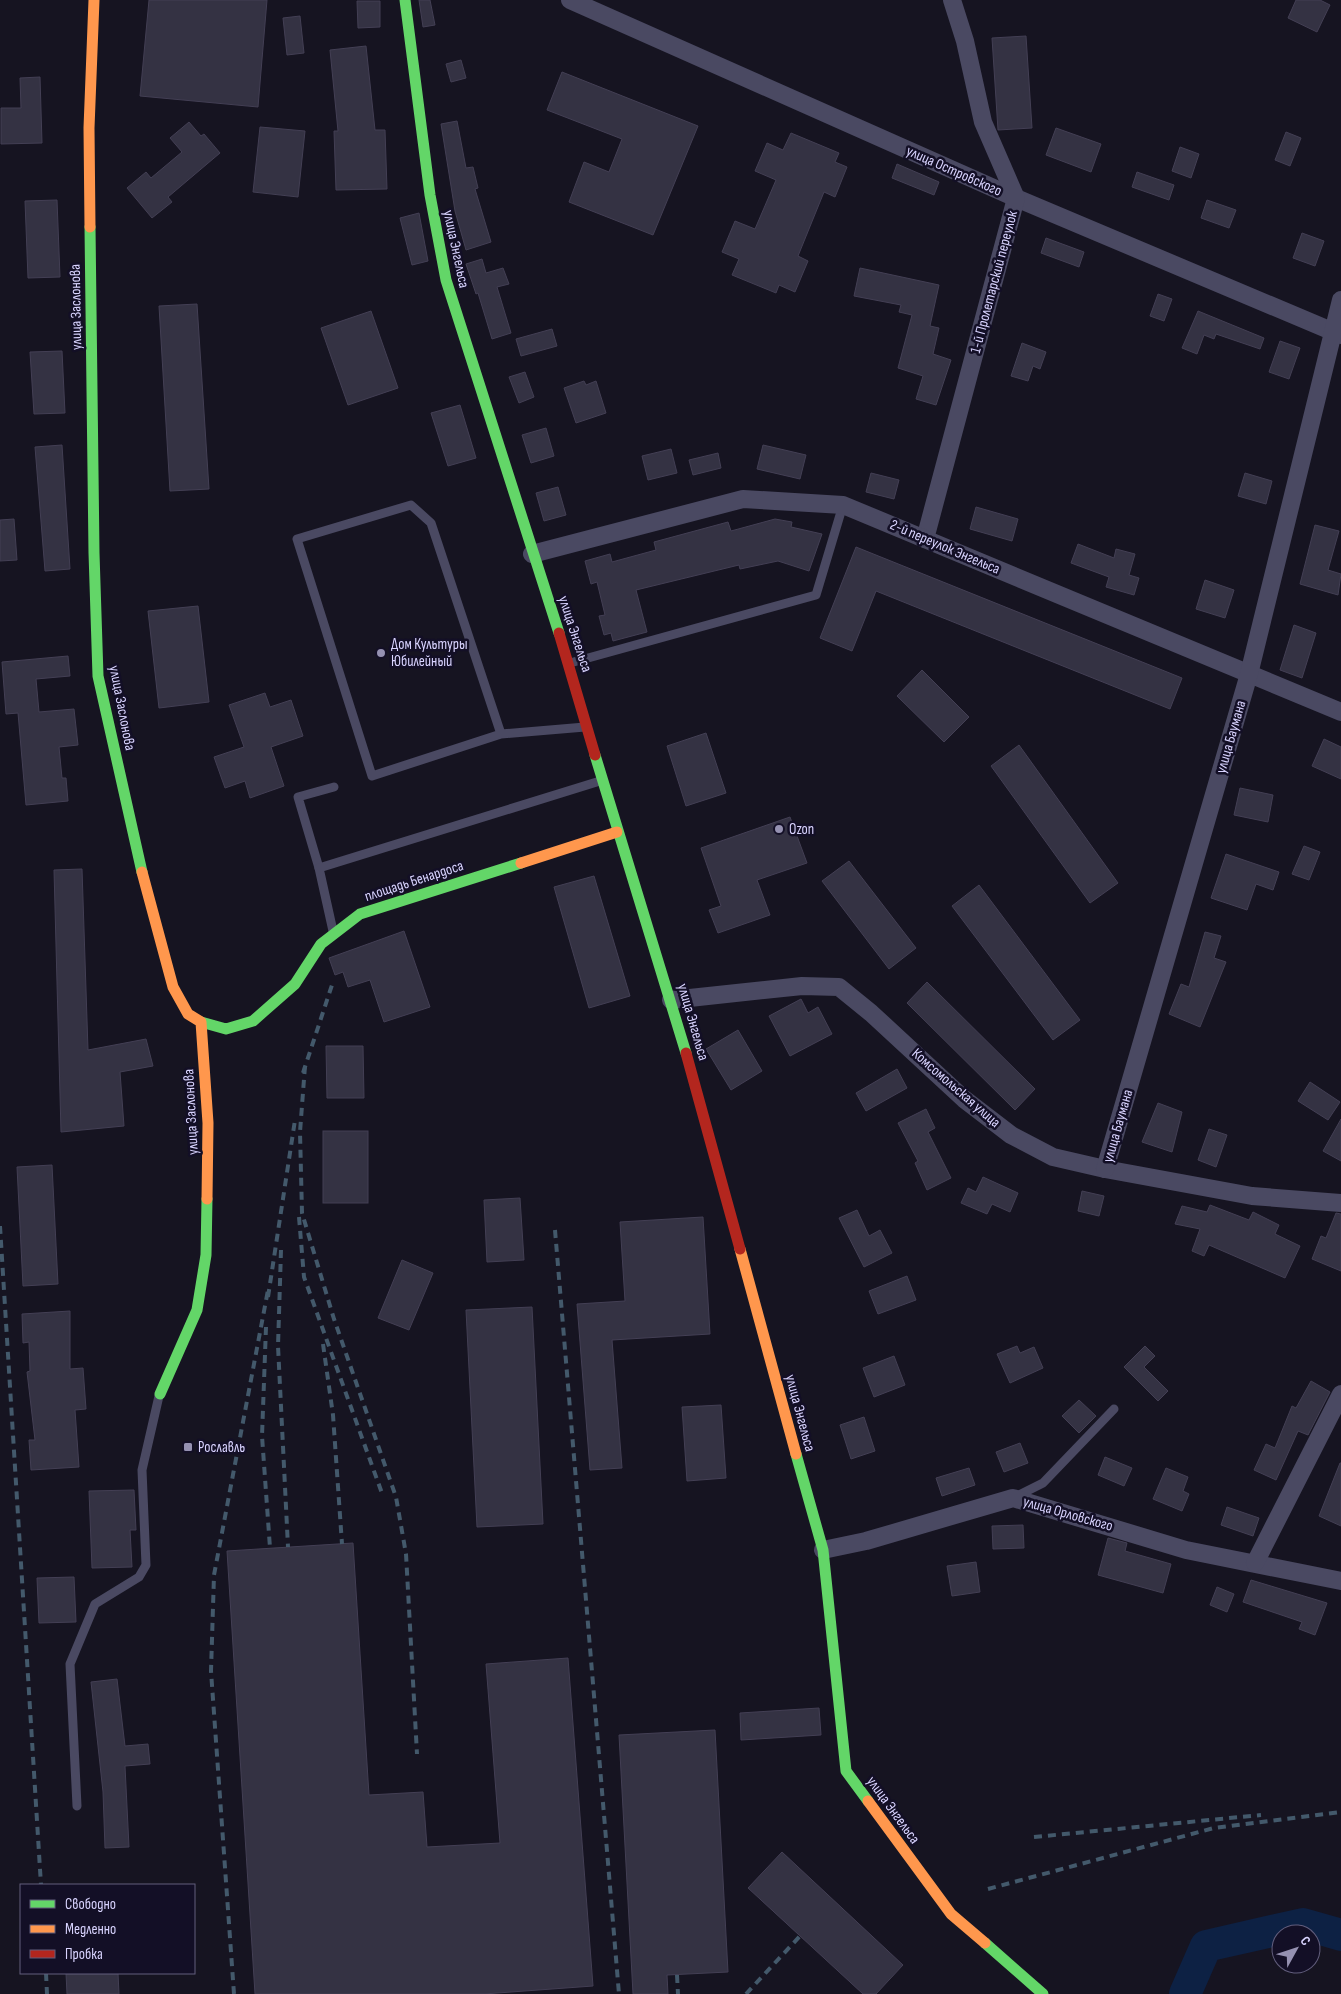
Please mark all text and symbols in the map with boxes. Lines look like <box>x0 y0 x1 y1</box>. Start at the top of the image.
street label: улица Островского <box>903 141 1005 201</box>
street label: улица Энгельса <box>438 208 474 290</box>
street label: 1-й Пролетарский переулок <box>966 208 1022 355</box>
street label: улица Заслонова <box>66 264 86 350</box>
street label: 2-й переулок Энгельса <box>887 515 1003 579</box>
street label: улица Энгельса <box>554 594 596 675</box>
place label: Дом Культуры Юбилейный <box>391 635 468 671</box>
marker: Дом Культуры Юбилейный <box>375 647 387 659</box>
street label: улица Заслонова <box>104 664 140 752</box>
street label: улица Баумана <box>1212 698 1251 776</box>
place label: Ozon <box>789 820 814 839</box>
marker: Ozon <box>773 823 785 835</box>
street label: площадь Бенардоса <box>362 856 466 906</box>
street label: улица Энгельса <box>673 981 713 1063</box>
street label: Комсомольская улица <box>908 1044 1005 1132</box>
street label: улица Заслонова <box>179 1068 203 1155</box>
street label: улица Баумана <box>1099 1087 1138 1165</box>
street label: улица Энгельса <box>781 1372 819 1454</box>
place label: Рославль <box>198 1438 245 1457</box>
marker: Рославль <box>182 1441 194 1453</box>
street label: улица Орловского <box>1021 1492 1115 1536</box>
street label: улица Энгельса <box>862 1772 924 1848</box>
legend <box>20 1884 195 1974</box>
text: Свободно <box>65 1895 116 1914</box>
text: Медленно <box>65 1920 116 1939</box>
north arrow <box>1271 1924 1321 1974</box>
text: С <box>1297 1933 1314 1949</box>
text: Пробка <box>65 1945 103 1964</box>

